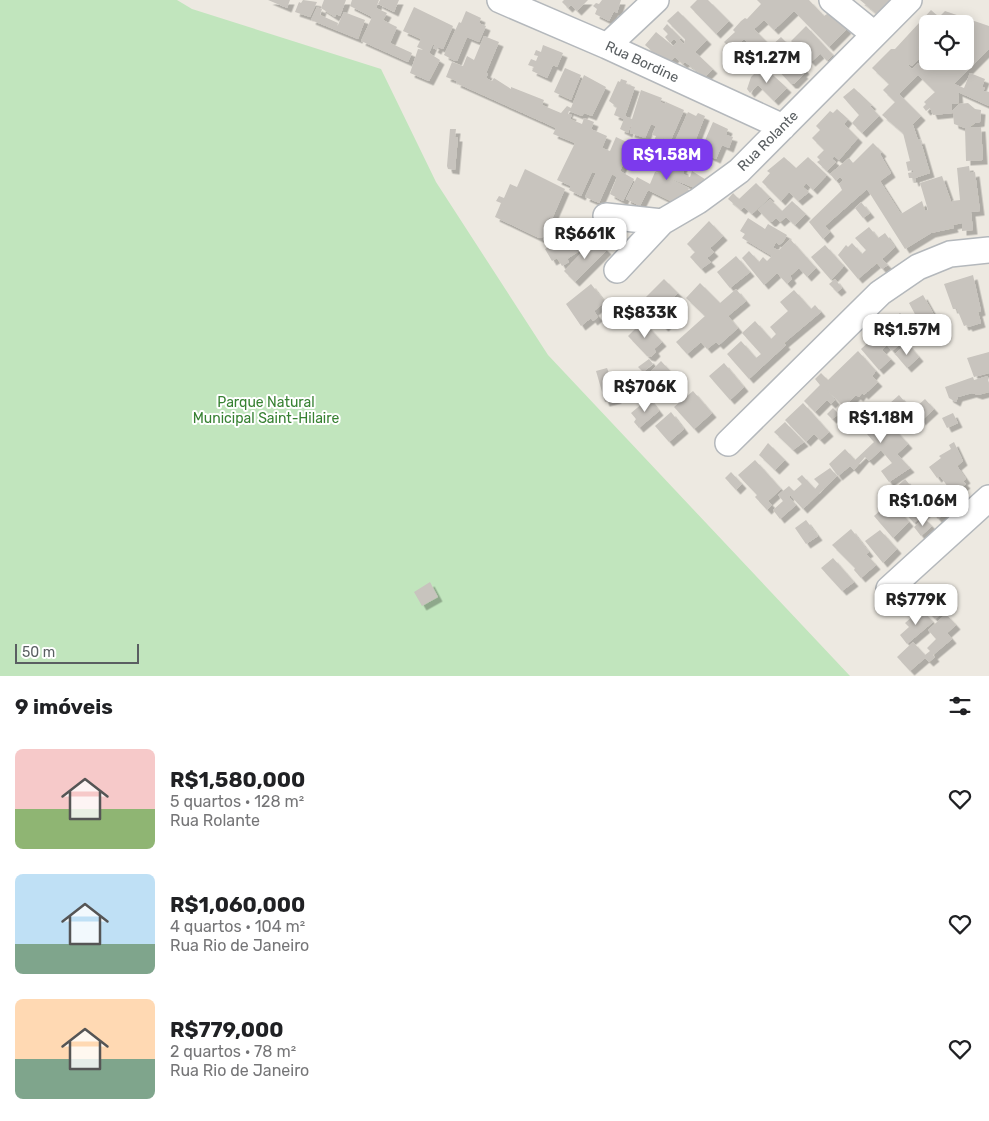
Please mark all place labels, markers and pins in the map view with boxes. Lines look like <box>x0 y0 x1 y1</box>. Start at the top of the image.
pin: R$1.27M <box>721 42 813 84</box>
pin: R$1.58M <box>621 138 713 181</box>
pin: R$661K <box>544 218 626 260</box>
pin: R$833K <box>604 296 686 339</box>
pin: R$1.57M <box>861 314 953 356</box>
pin: R$706K <box>604 370 686 413</box>
pin: R$1.18M <box>835 402 927 444</box>
pin: R$1.06M <box>877 484 969 527</box>
pin: R$779K <box>875 584 957 626</box>

